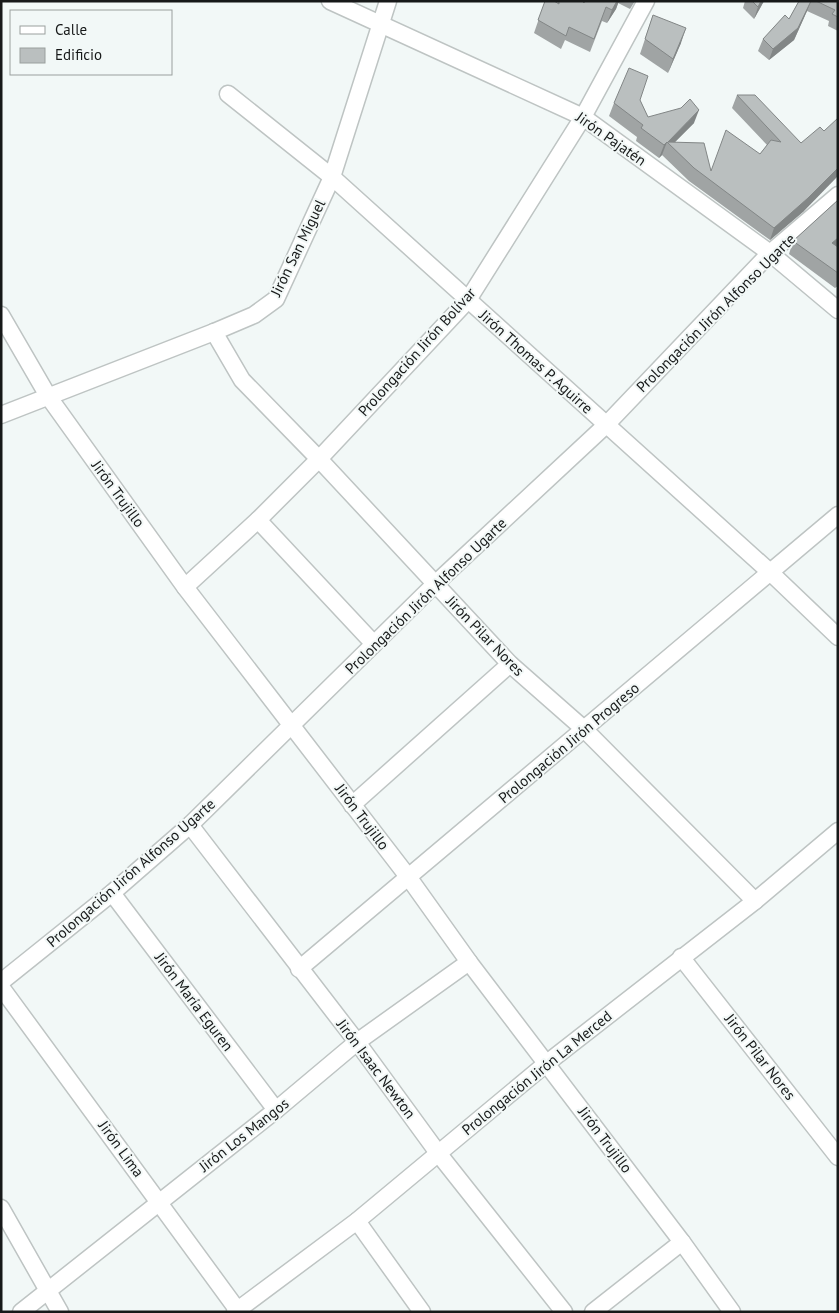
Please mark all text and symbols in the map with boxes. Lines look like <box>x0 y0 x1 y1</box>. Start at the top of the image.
legend <box>10 10 172 75</box>
text: Calle <box>55 20 87 39</box>
text: Edificio <box>55 45 102 64</box>
street label: Jirón Pajatén <box>572 107 650 170</box>
street label: Jirón San Miguel <box>265 196 329 300</box>
street label: Prolongación Jirón Alfonso Ugarte <box>632 229 799 396</box>
street label: Prolongación Jirón Bolívar <box>354 283 480 420</box>
street label: Jirón Thomas P. Aguirre <box>475 305 597 418</box>
street label: Jirón Trujillo <box>87 456 149 531</box>
street label: Prolongación Jirón Alfonso Ugarte <box>341 513 510 678</box>
street label: Jirón Pilar Nores <box>442 591 528 680</box>
street label: Prolongación Jirón Progreso <box>494 678 643 807</box>
street label: Jirón Trujillo <box>331 779 393 854</box>
street label: Prolongación Jirón Alfonso Ugarte <box>42 794 219 951</box>
street label: Jirón María Eguren <box>150 948 238 1055</box>
street label: Prolongación Jirón La Merced <box>458 1006 616 1139</box>
street label: Jirón Pilar Nores <box>720 1009 800 1104</box>
street label: Jirón Isaac Newton <box>332 1014 420 1122</box>
street label: Jirón Los Mangos <box>194 1094 292 1176</box>
street label: Jirón Trujillo <box>574 1102 636 1177</box>
street label: Jirón Lima <box>94 1116 148 1181</box>

